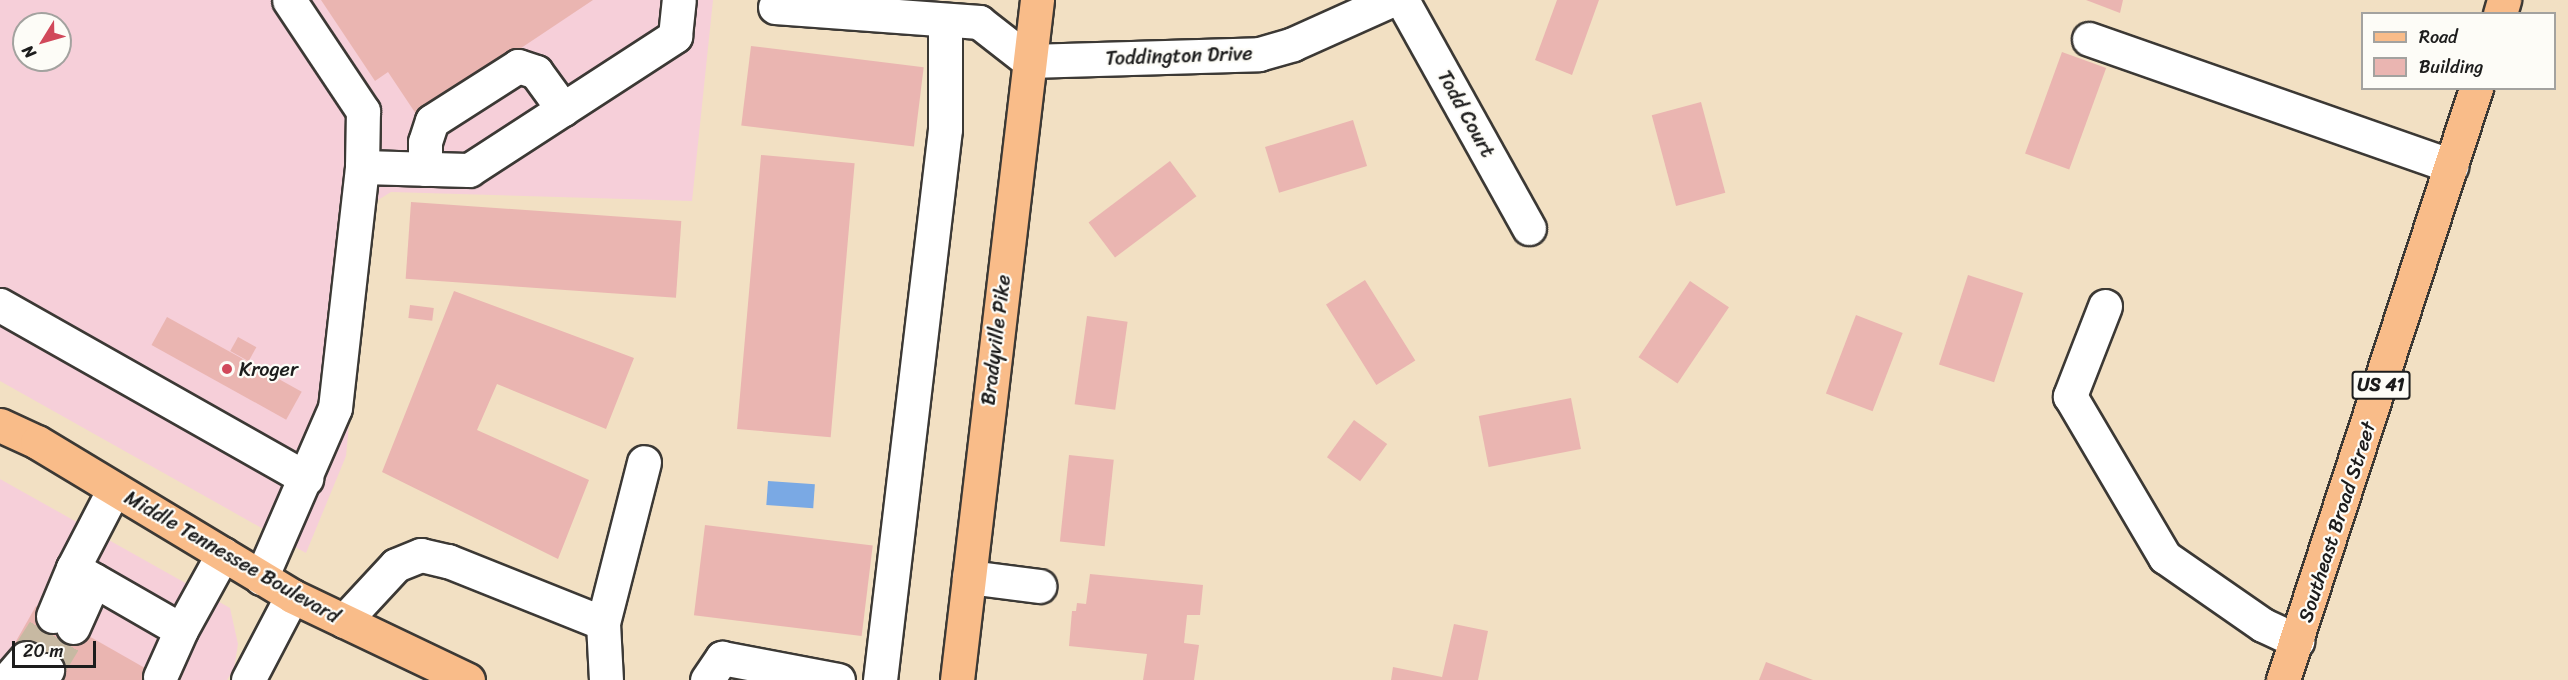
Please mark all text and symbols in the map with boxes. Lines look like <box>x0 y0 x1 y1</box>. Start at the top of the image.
north arrow <box>12 12 72 72</box>
legend <box>2361 12 2556 90</box>
text: Road <box>2419 21 2458 53</box>
text: N <box>14 39 44 65</box>
street label: Toddington Drive <box>1105 41 1253 71</box>
text: Building <box>2419 51 2483 83</box>
street label: Todd Court <box>1432 66 1500 162</box>
street label: Bradyville Pike <box>976 273 1016 407</box>
place label: Kroger <box>239 357 298 381</box>
marker: Kroger <box>220 362 234 376</box>
road number: US 41 <box>2351 370 2411 400</box>
street label: Southeast Broad Street <box>2293 419 2381 625</box>
street label: Middle Tennessee Boulevard <box>120 485 344 629</box>
scale bar <box>15 629 99 667</box>
text: 20 m <box>23 635 63 667</box>

